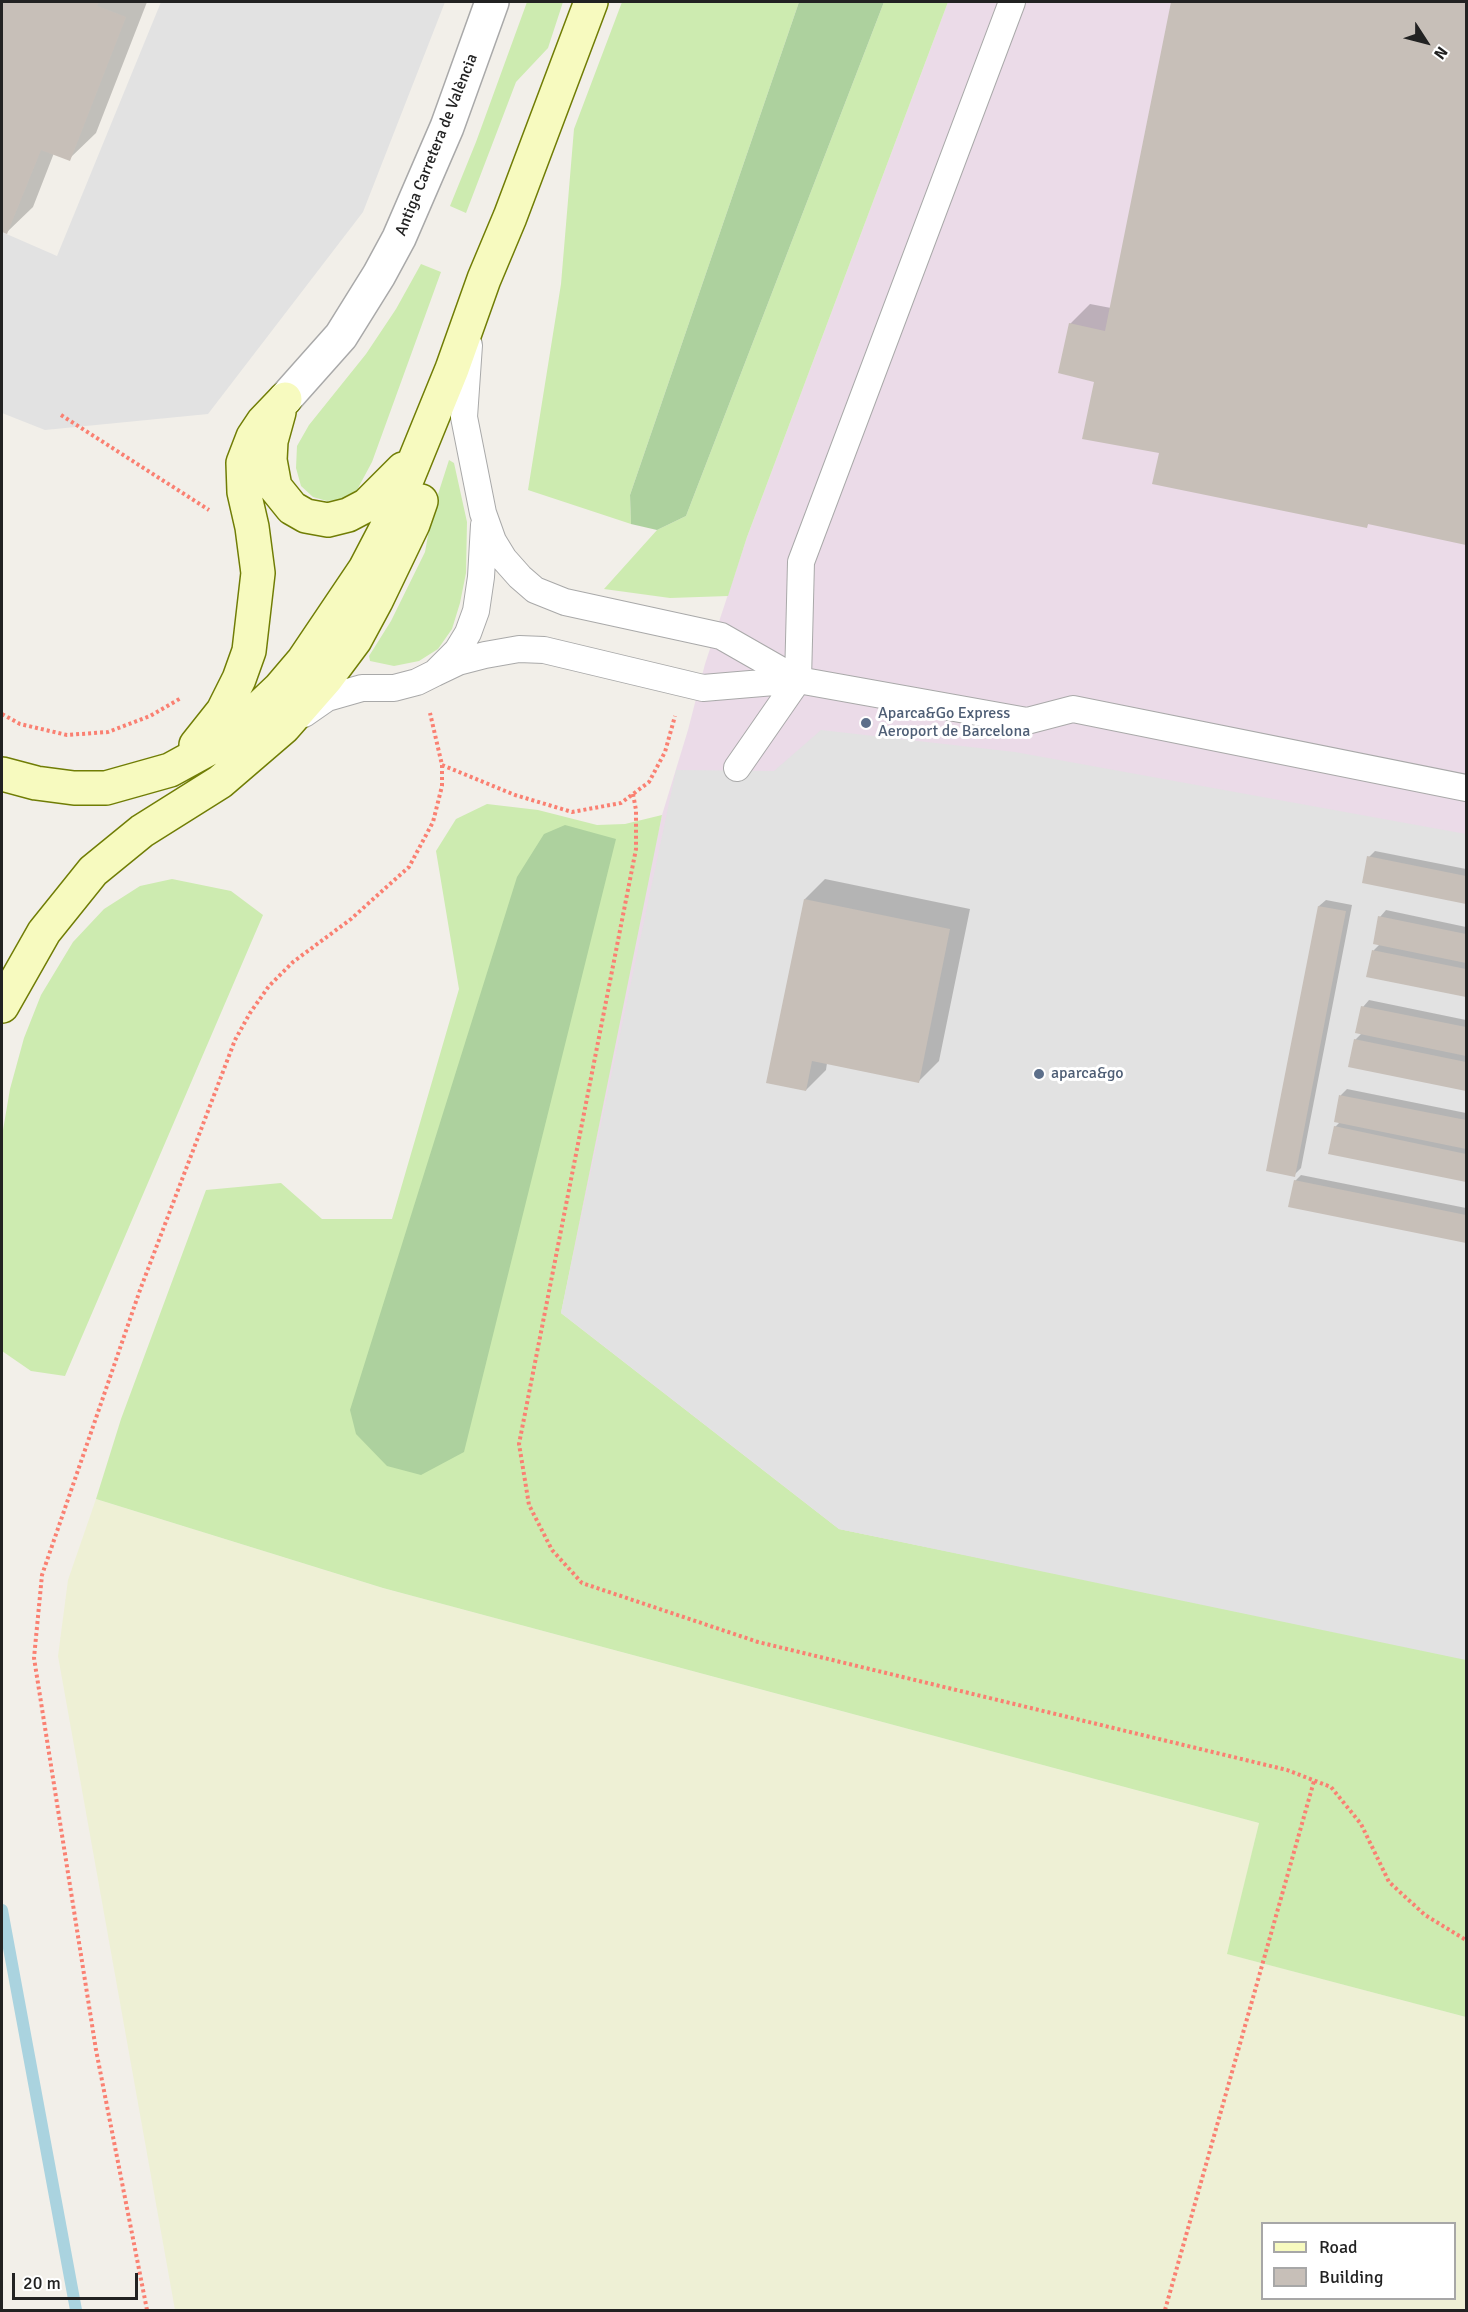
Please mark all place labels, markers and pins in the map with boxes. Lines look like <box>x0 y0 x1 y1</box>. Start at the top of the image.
place label: Aparca&Go Express Aeroport de Barcelona <box>878 704 1030 742</box>
marker: Aparca&Go Express Aeroport de Barcelona <box>859 716 873 730</box>
place label: aparca&go <box>1051 1064 1124 1084</box>
marker: aparca&go <box>1032 1067 1046 1081</box>

